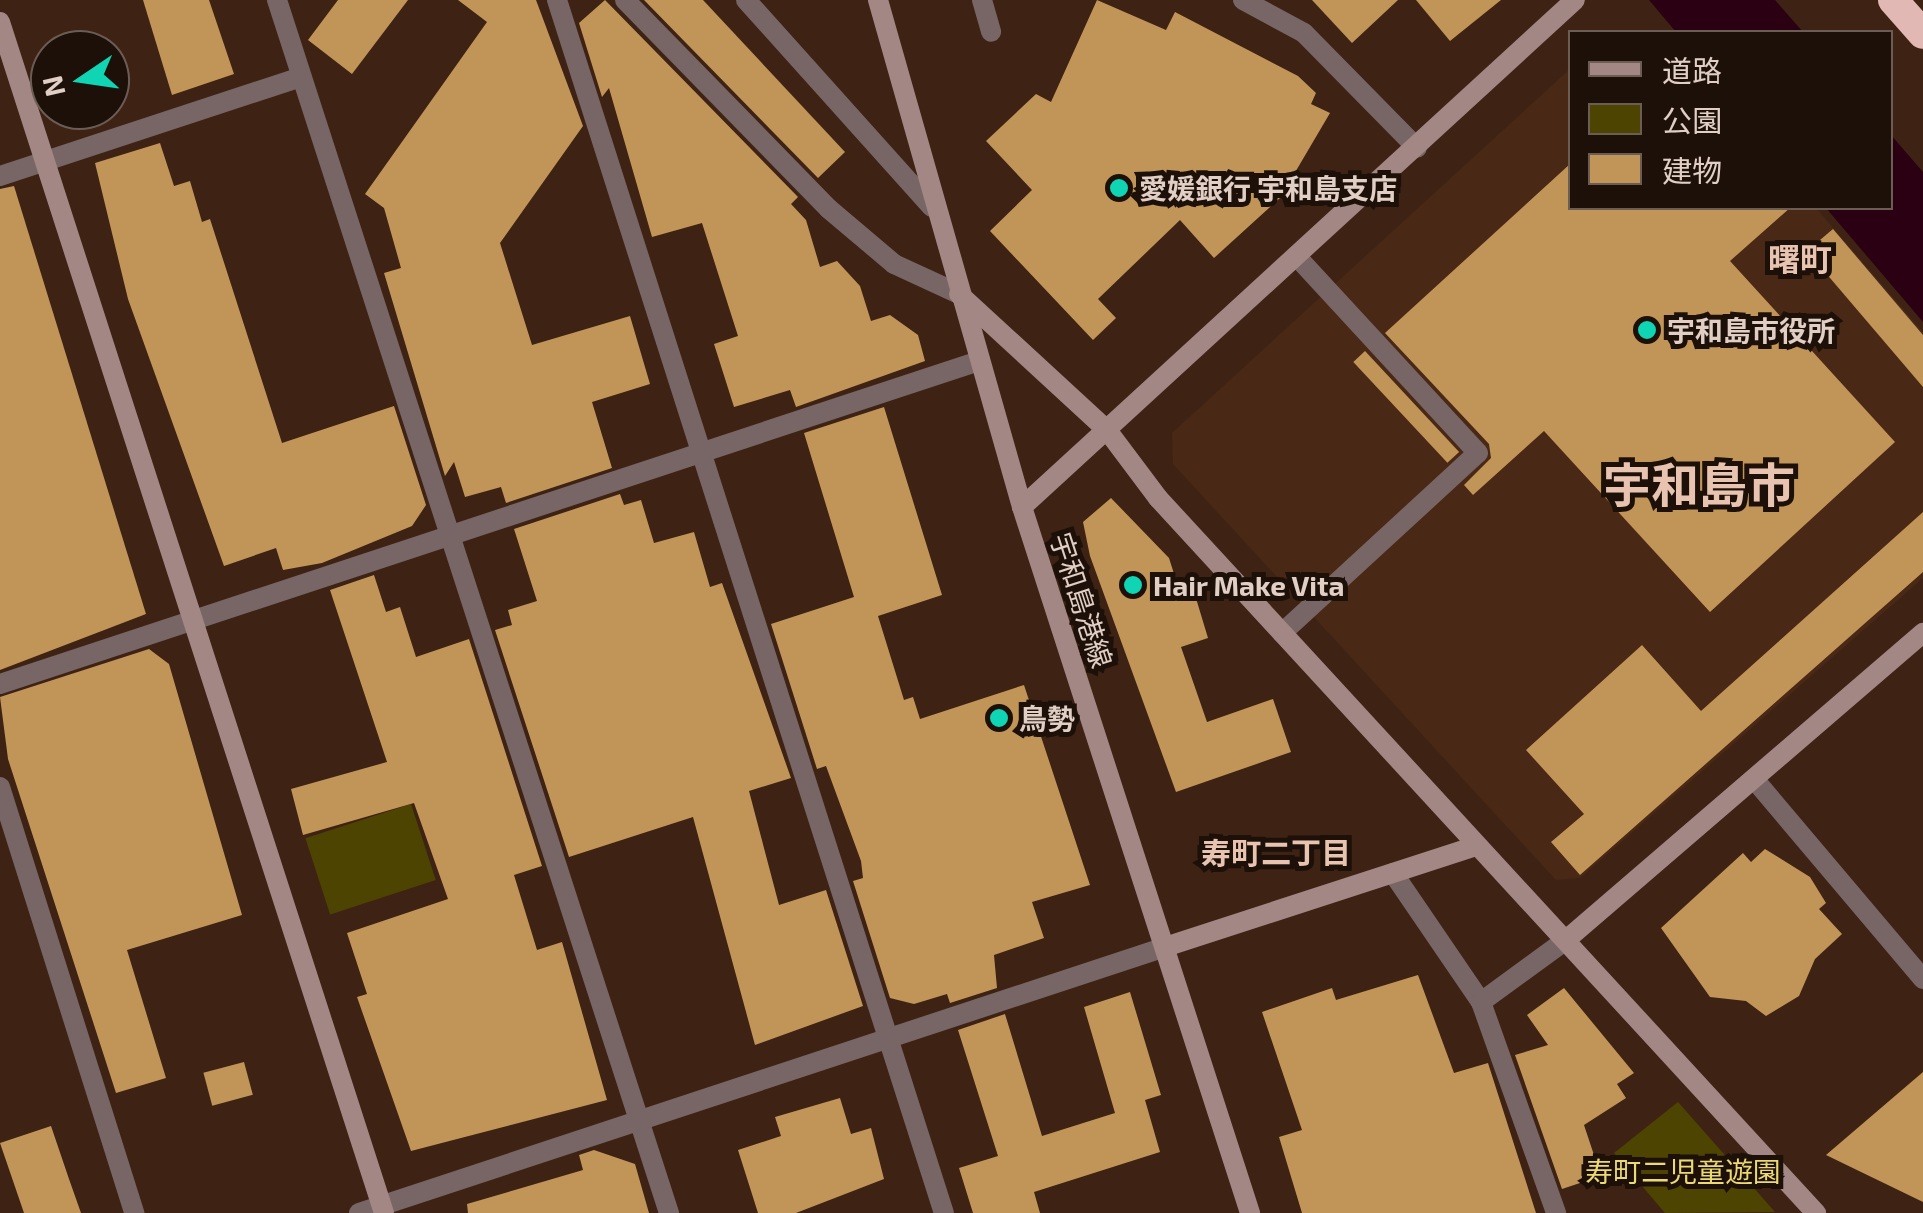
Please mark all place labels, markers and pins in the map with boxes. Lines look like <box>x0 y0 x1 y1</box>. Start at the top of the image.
place label: 愛媛銀行 宇和島支店 <box>1139 171 1397 205</box>
marker: 愛媛銀行 宇和島支店 <box>1108 177 1130 199</box>
place label: 宇和島市役所 <box>1667 313 1835 347</box>
marker: 宇和島市役所 <box>1636 319 1658 341</box>
place label: Hair Make Vita <box>1153 568 1346 602</box>
marker: Hair Make Vita <box>1122 574 1144 596</box>
place label: 鳥勢 <box>1019 701 1075 735</box>
marker: 鳥勢 <box>988 707 1010 729</box>

